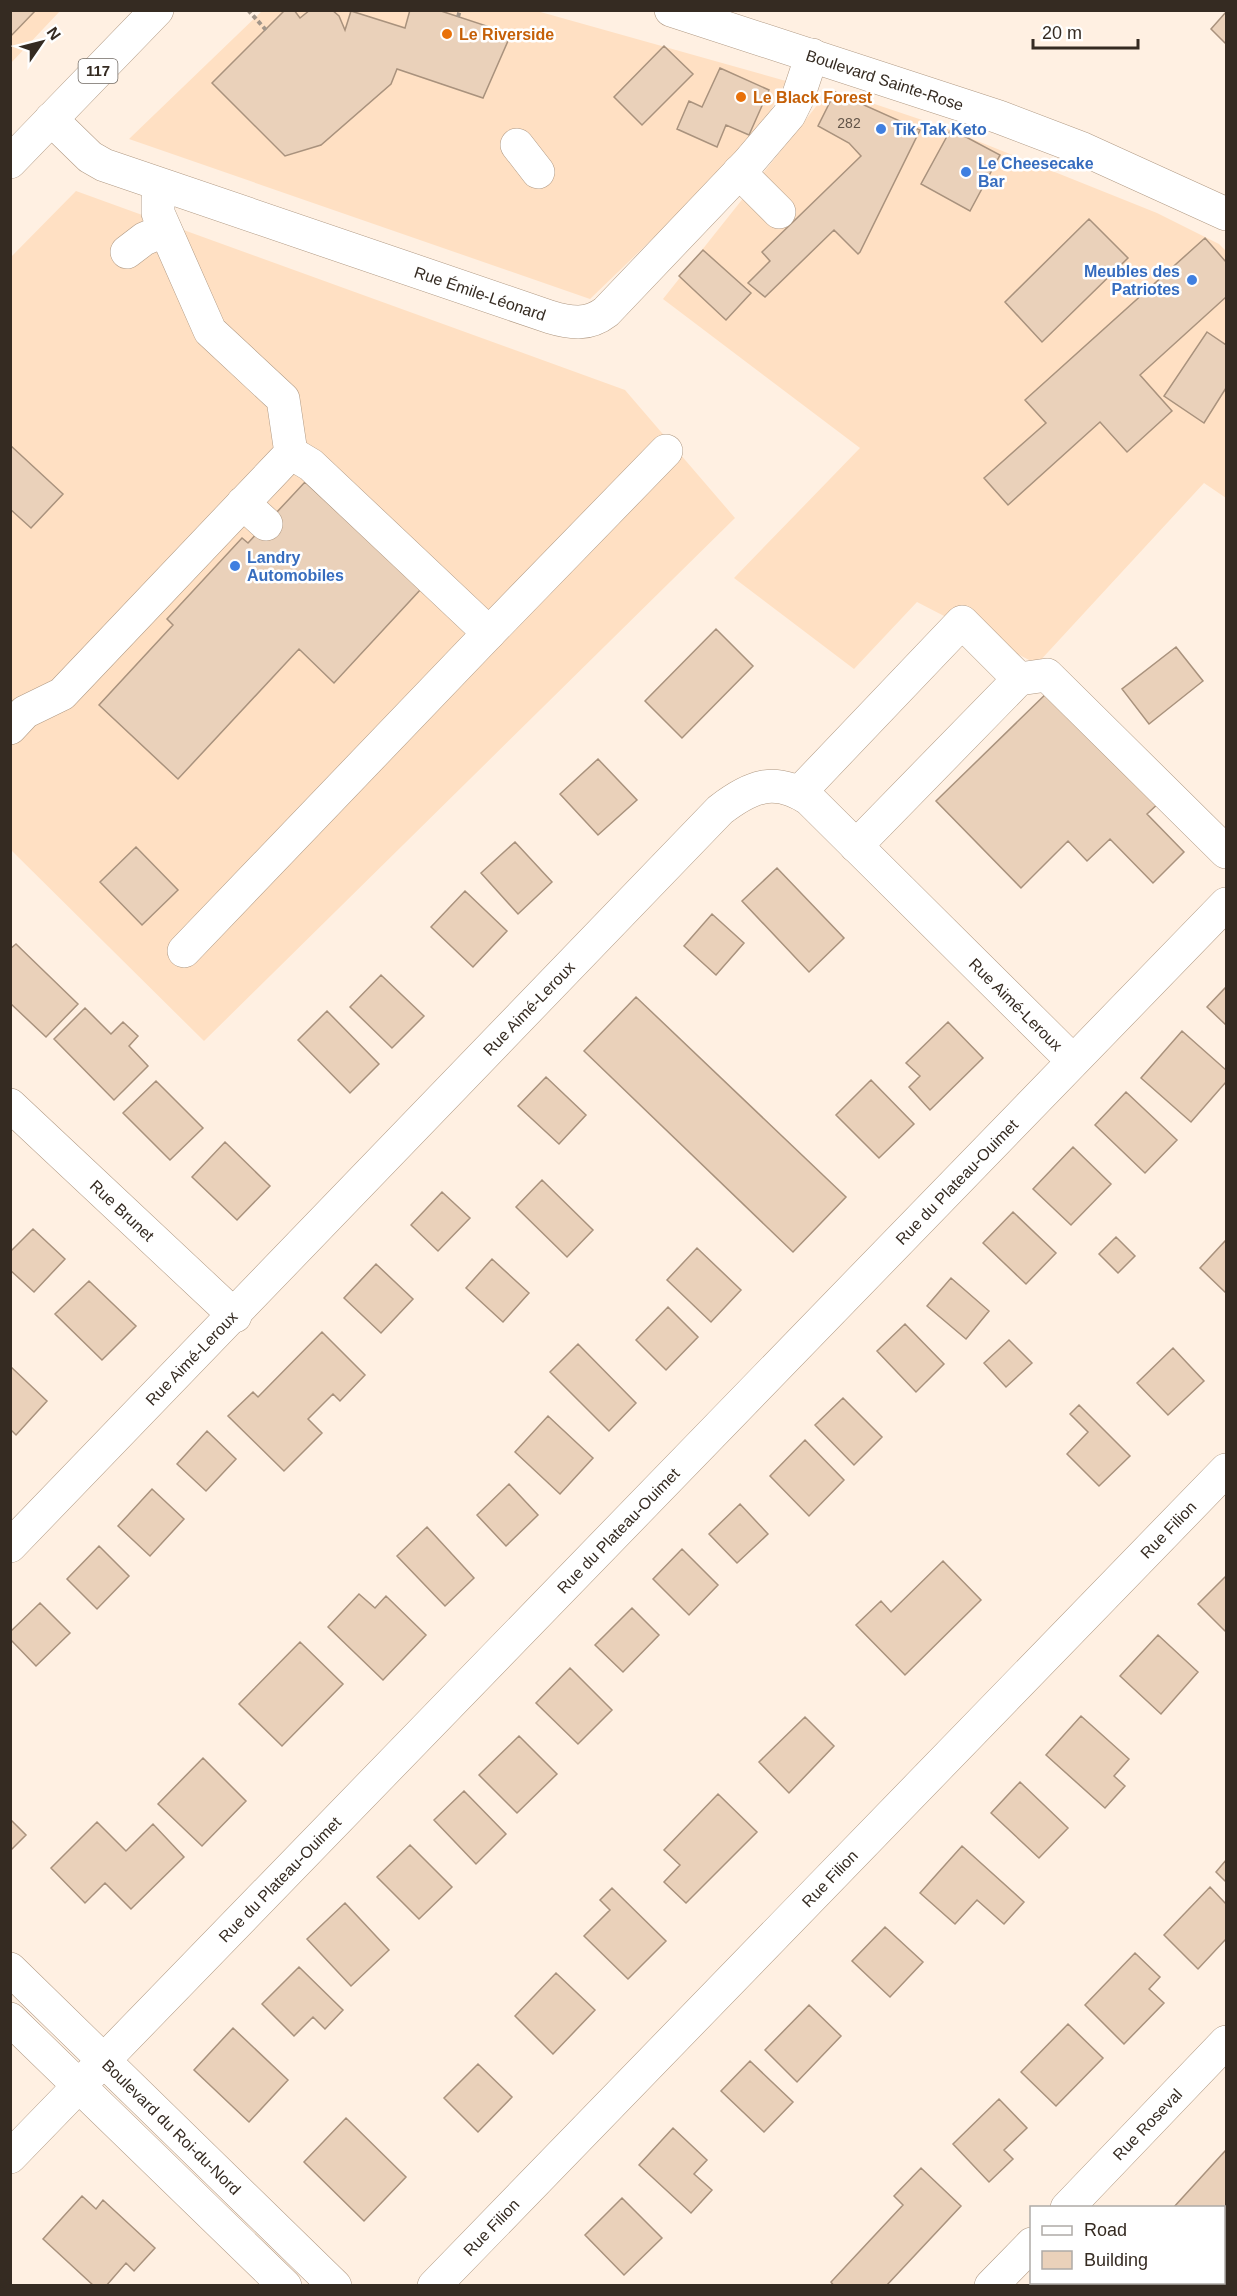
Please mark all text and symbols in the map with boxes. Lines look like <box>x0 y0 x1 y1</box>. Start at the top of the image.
north arrow <box>12 12 72 72</box>
scale bar <box>1033 12 1138 50</box>
text: 20 m <box>1042 23 1082 43</box>
text: N <box>44 24 64 43</box>
place label: Le Riverside <box>459 26 554 43</box>
marker: Le Riverside <box>440 27 454 41</box>
street label: Boulevard Sainte-Rose <box>804 47 966 114</box>
road number: 117 <box>78 59 118 83</box>
place label: Le Black Forest <box>753 89 873 106</box>
marker: Le Black Forest <box>734 90 748 104</box>
house number: 282 <box>837 115 861 131</box>
place label: Tik Tak Keto <box>893 121 987 138</box>
marker: Tik Tak Keto <box>874 122 888 136</box>
place label: Le Cheesecake Bar <box>978 155 1094 190</box>
marker: Le Cheesecake Bar <box>959 165 973 179</box>
street label: Rue Émile-Léonard <box>412 263 548 324</box>
place label: Meubles des Patriotes <box>1084 263 1180 298</box>
marker: Meubles des Patriotes <box>1185 273 1199 287</box>
place label: Landry Automobiles <box>247 549 344 584</box>
marker: Landry Automobiles <box>228 559 242 573</box>
street label: Rue Aimé-Leroux <box>966 955 1065 1054</box>
street label: Rue Aimé-Leroux <box>480 958 578 1059</box>
street label: Rue du Plateau-Ouimet <box>892 1116 1022 1248</box>
street label: Rue Brunet <box>87 1177 158 1245</box>
street label: Rue Aimé-Leroux <box>143 1308 241 1409</box>
street label: Rue du Plateau-Ouimet <box>554 1465 683 1597</box>
street label: Rue Filion <box>1137 1498 1200 1562</box>
street label: Rue du Plateau-Ouimet <box>216 1813 345 1946</box>
street label: Rue Filion <box>799 1847 861 1911</box>
street label: Boulevard du Roi-du-Nord <box>99 2056 244 2198</box>
street label: Rue Roseval <box>1110 2086 1185 2164</box>
street label: Rue Filion <box>460 2196 523 2259</box>
legend <box>1030 2206 1225 2284</box>
text: Road <box>1084 2220 1127 2240</box>
text: Building <box>1084 2250 1148 2270</box>

